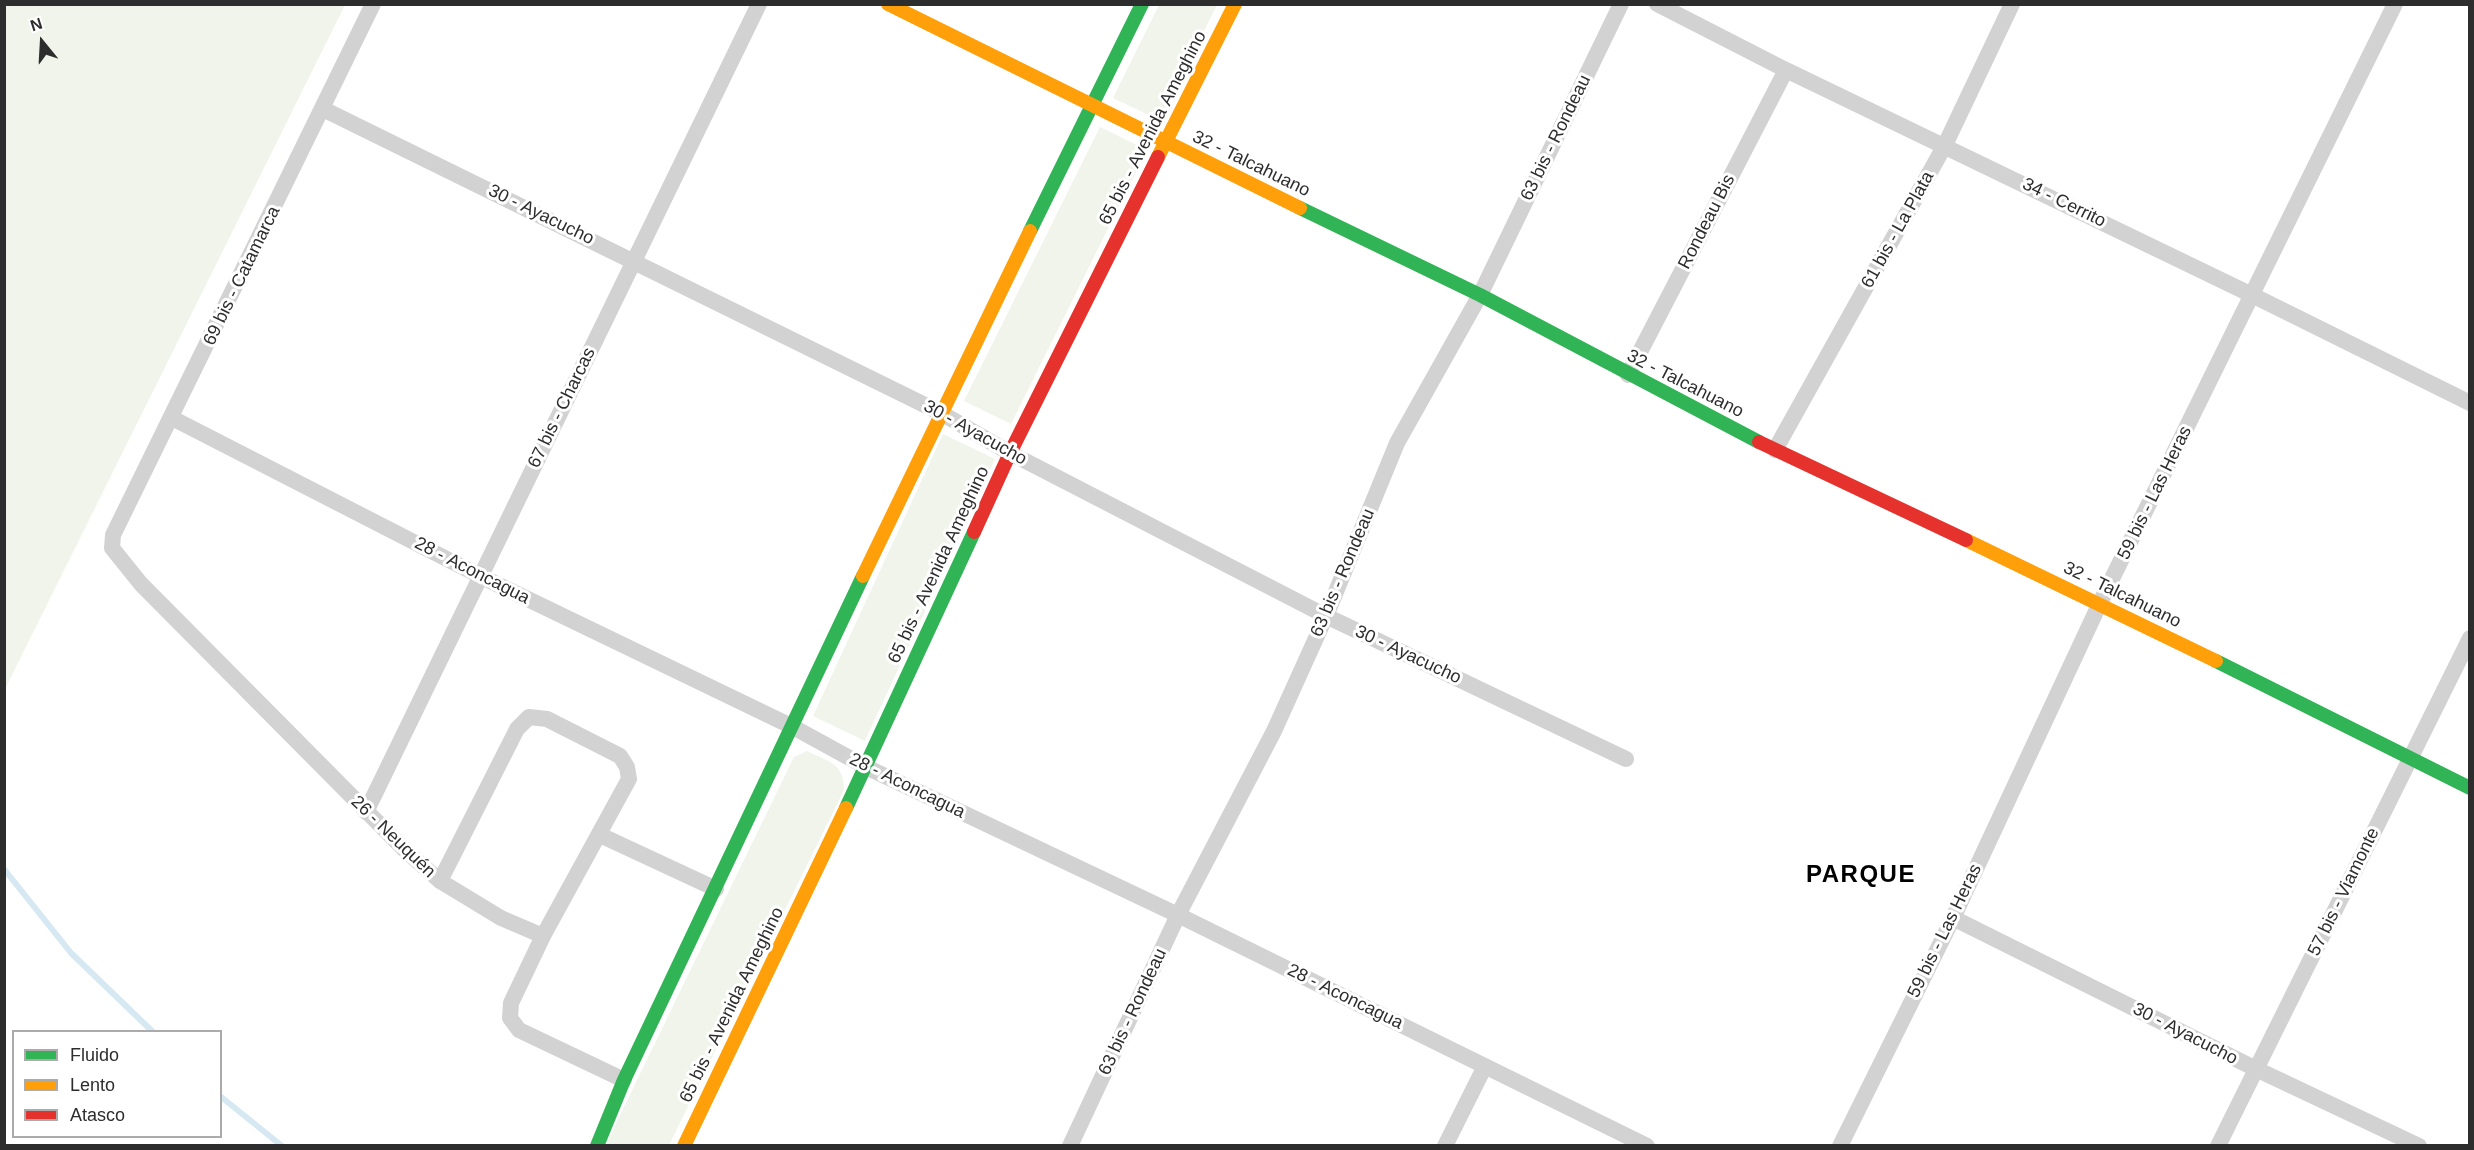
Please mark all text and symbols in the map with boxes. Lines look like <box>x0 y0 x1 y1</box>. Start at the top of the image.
north arrow <box>12 12 72 72</box>
text: N <box>28 15 44 34</box>
street label: 65 bis - Avenida Ameghino <box>1095 27 1211 229</box>
street label: 63 bis - Rondeau <box>1516 72 1596 204</box>
street label: 32 - Talcahuano <box>1189 126 1313 202</box>
street label: 61 bis - La Plata <box>1857 168 1939 292</box>
street label: Rondeau Bis <box>1674 171 1740 273</box>
street label: 34 - Cerrito <box>2019 174 2109 232</box>
street label: 30 - Ayacucho <box>485 180 597 250</box>
street label: 69 bis - Catamarca <box>199 203 285 349</box>
street label: 67 bis - Charcas <box>524 344 600 472</box>
street label: 32 - Talcahuano <box>1623 345 1747 423</box>
street label: 30 - Ayacucho <box>920 396 1030 470</box>
street label: 59 bis - Las Heras <box>2113 423 2197 563</box>
street label: 65 bis - Avenida Ameghino <box>884 463 994 667</box>
street label: 63 bis - Rondeau <box>1306 506 1380 640</box>
street label: 28 - Aconcagua <box>411 533 533 609</box>
street label: 32 - Talcahuano <box>2060 557 2184 633</box>
street label: 30 - Ayacucho <box>1351 621 1465 689</box>
street label: 28 - Aconcagua <box>846 749 968 823</box>
street label: 26 - Neuquén <box>346 791 440 883</box>
street label: 57 bis - Viamonte <box>2304 824 2384 960</box>
district label: PARQUE <box>1806 861 1916 889</box>
street label: 59 bis - Las Heras <box>1903 861 1987 1001</box>
street label: 65 bis - Avenida Ameghino <box>675 904 789 1106</box>
street label: 63 bis - Rondeau <box>1094 945 1172 1079</box>
street label: 28 - Aconcagua <box>1284 960 1406 1034</box>
street label: 30 - Ayacucho <box>2129 998 2241 1070</box>
legend <box>12 1030 222 1138</box>
text: Fluido <box>70 1045 119 1065</box>
text: Lento <box>70 1075 115 1095</box>
text: Atasco <box>70 1105 125 1125</box>

